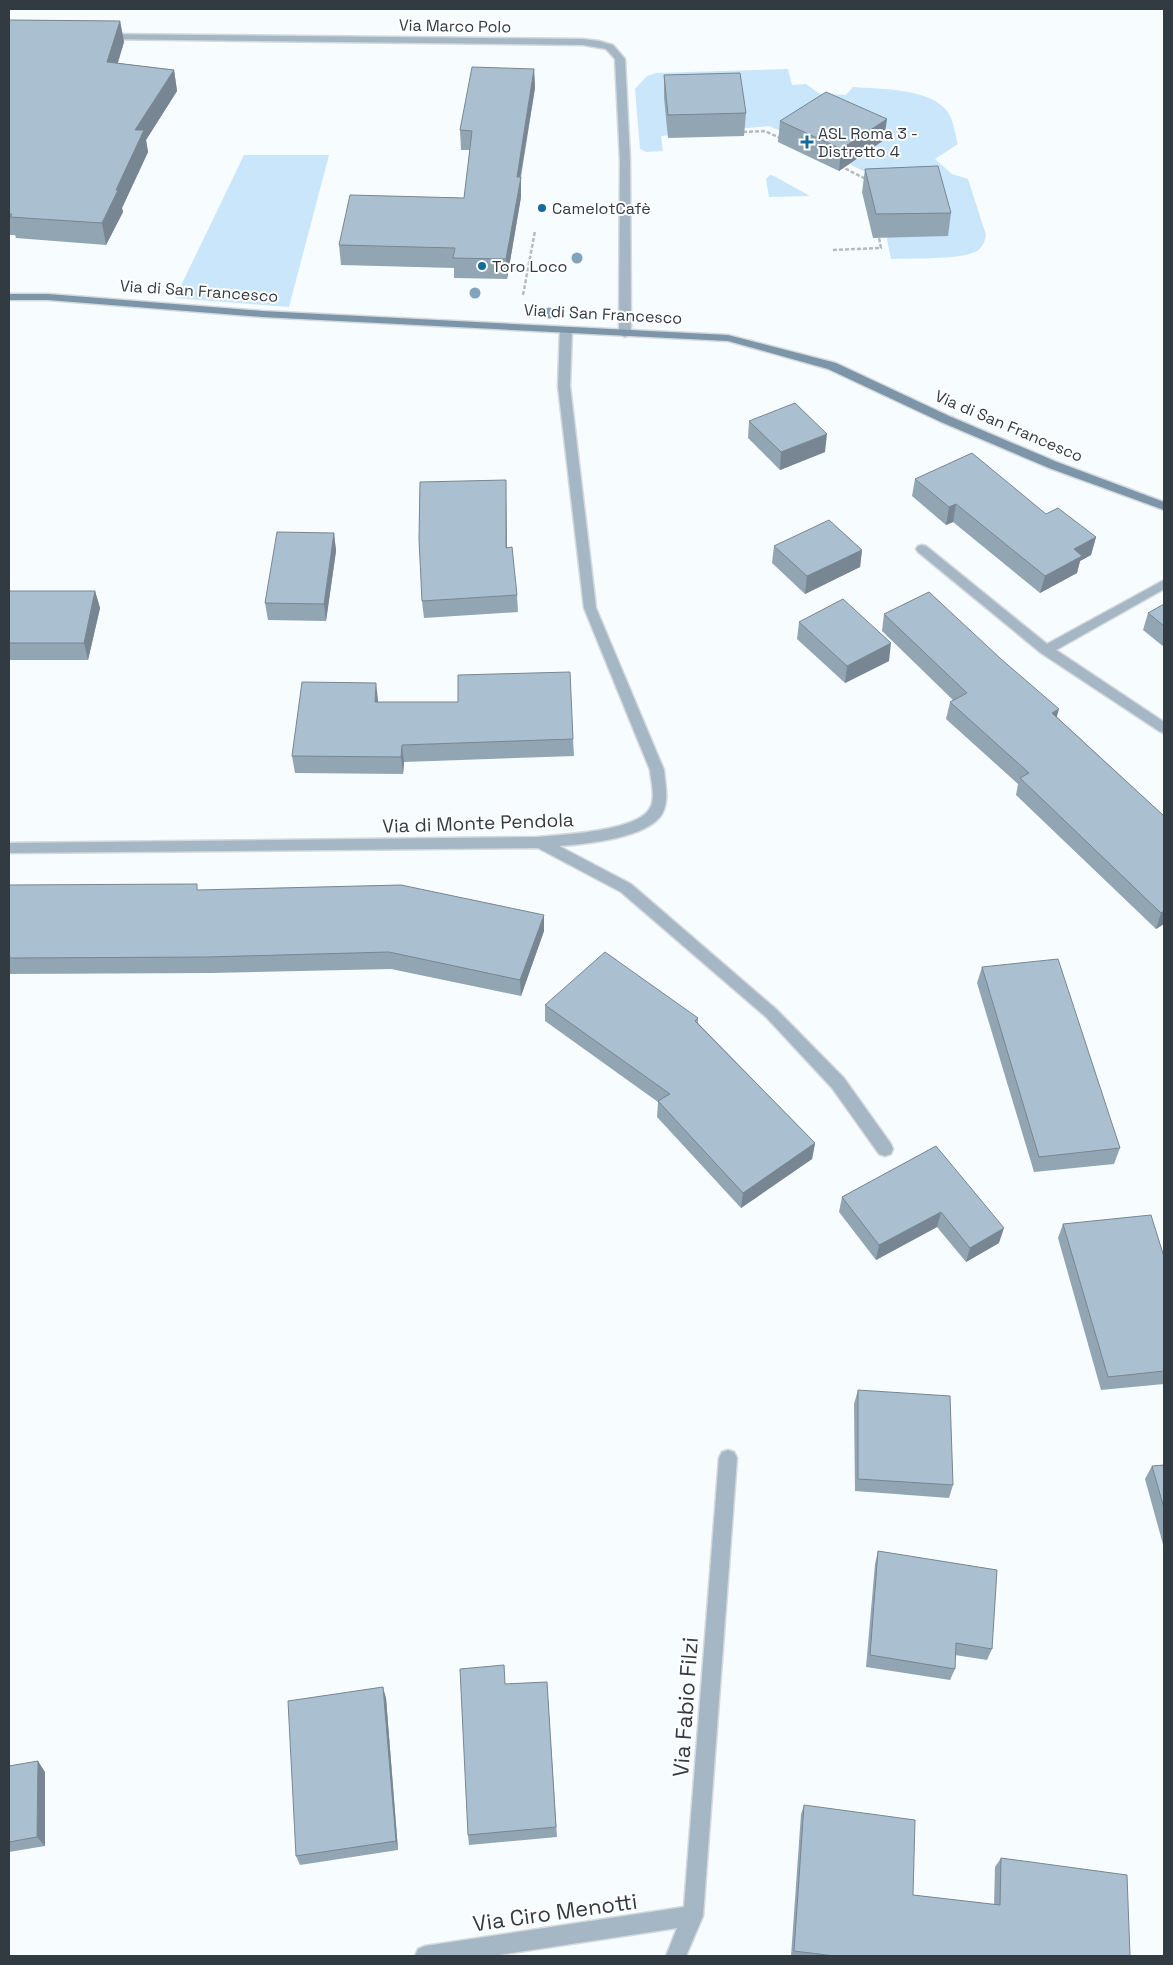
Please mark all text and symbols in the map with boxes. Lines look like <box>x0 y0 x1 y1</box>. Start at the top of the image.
street label: Via Marco Polo <box>399 15 511 37</box>
place label: ASL Roma 3 - Distretto 4 <box>818 123 918 162</box>
marker: ASL Roma 3 - Distretto 4 <box>800 135 814 149</box>
place label: CamelotCafè <box>552 198 651 219</box>
marker: CamelotCafè <box>536 202 548 214</box>
place label: Toro Loco <box>492 256 567 277</box>
marker: Toro Loco <box>476 260 488 272</box>
street label: Via di San Francesco <box>119 275 279 307</box>
street label: Via di San Francesco <box>523 299 683 329</box>
street label: Via di San Francesco <box>932 385 1086 467</box>
street label: Via di Monte Pendola <box>382 807 574 839</box>
street label: Via Fabio Filzi <box>666 1636 704 1778</box>
street label: Via Ciro Menotti <box>471 1887 639 1937</box>

